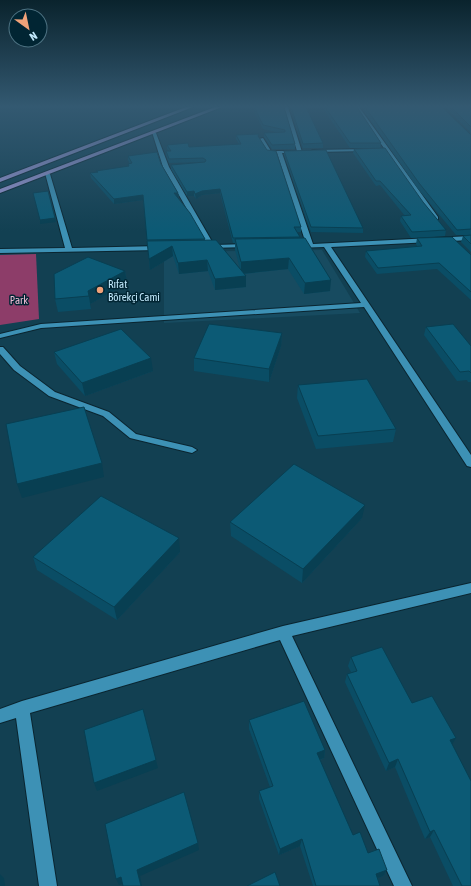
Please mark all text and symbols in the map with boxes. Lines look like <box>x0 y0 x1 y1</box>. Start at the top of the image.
north arrow <box>8 8 48 48</box>
text: N <box>27 30 39 43</box>
place label: Rıfat Börekçi Cami <box>108 278 160 303</box>
marker: Rıfat Börekçi Cami <box>95 285 105 295</box>
park label: Park <box>10 294 28 306</box>

